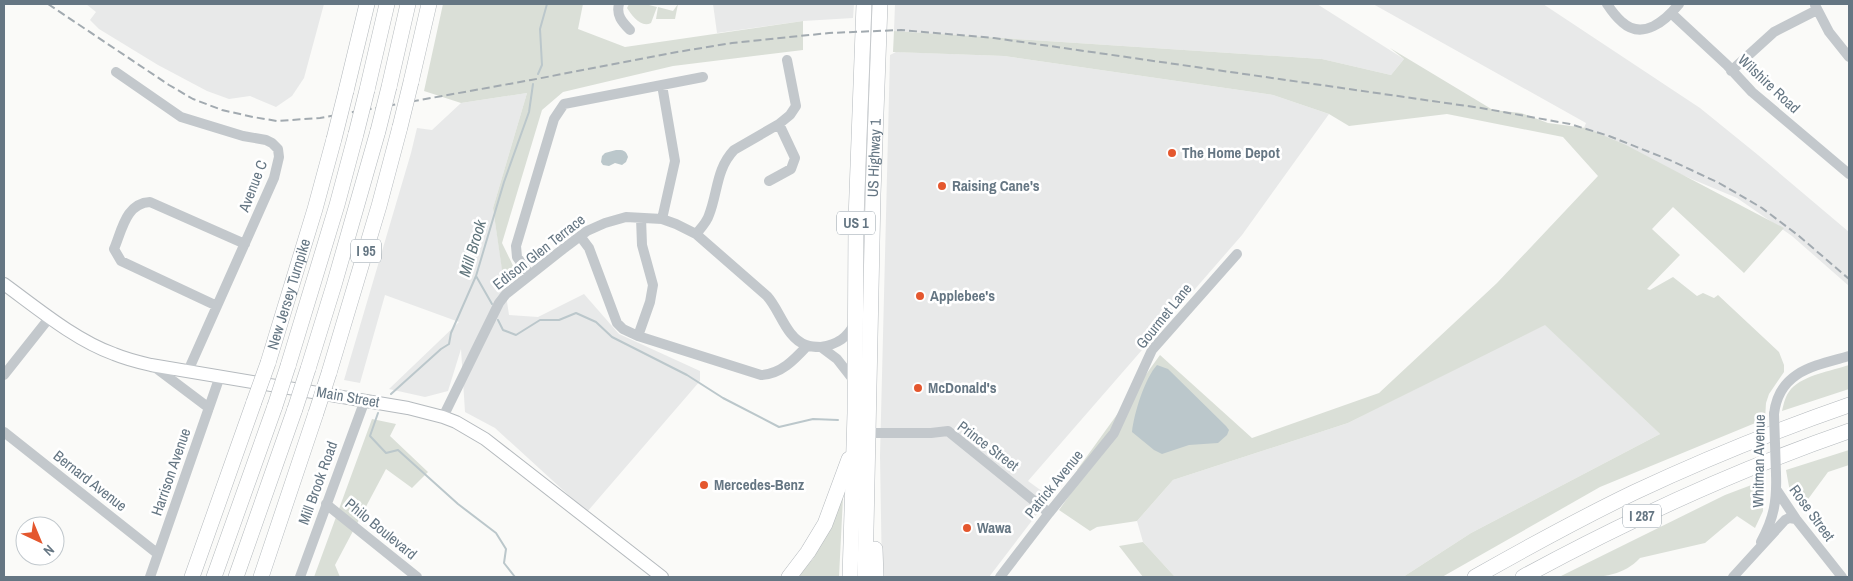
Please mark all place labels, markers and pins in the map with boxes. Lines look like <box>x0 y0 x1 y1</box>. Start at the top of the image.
place label: The Home Depot <box>1182 142 1280 163</box>
marker: The Home Depot <box>1166 147 1178 159</box>
place label: Raising Cane's <box>952 175 1040 196</box>
marker: Raising Cane's <box>936 180 948 192</box>
place label: Applebee's <box>930 285 995 306</box>
marker: Applebee's <box>914 290 926 302</box>
place label: McDonald's <box>928 377 997 398</box>
marker: McDonald's <box>912 382 924 394</box>
place label: Mercedes-Benz <box>714 474 804 495</box>
marker: Mercedes-Benz <box>698 479 710 491</box>
place label: Wawa <box>977 517 1012 538</box>
marker: Wawa <box>961 522 973 534</box>

